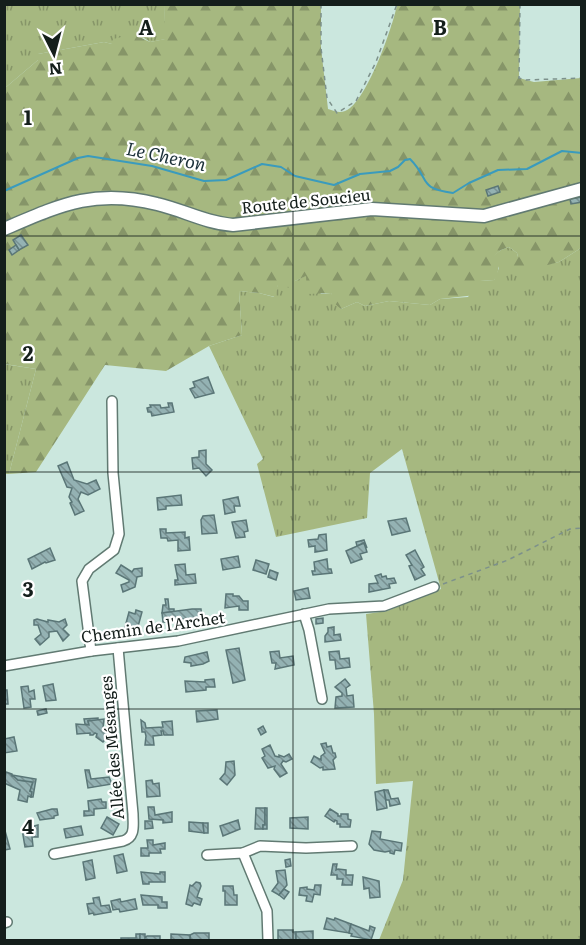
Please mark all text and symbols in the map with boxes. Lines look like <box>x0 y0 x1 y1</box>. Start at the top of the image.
text: A <box>138 11 154 41</box>
text: B <box>433 11 447 41</box>
north arrow <box>24 24 84 84</box>
text: N <box>48 57 64 83</box>
text: 1 <box>24 101 32 131</box>
water label: Le Cheron <box>124 134 209 177</box>
street label: Route de Soucieu <box>240 181 372 219</box>
text: 2 <box>23 337 34 367</box>
text: 3 <box>22 573 34 603</box>
street label: Chemin de l'Archet <box>79 604 227 648</box>
street label: Allée des Mésanges <box>93 675 129 821</box>
text: 4 <box>22 810 34 840</box>

